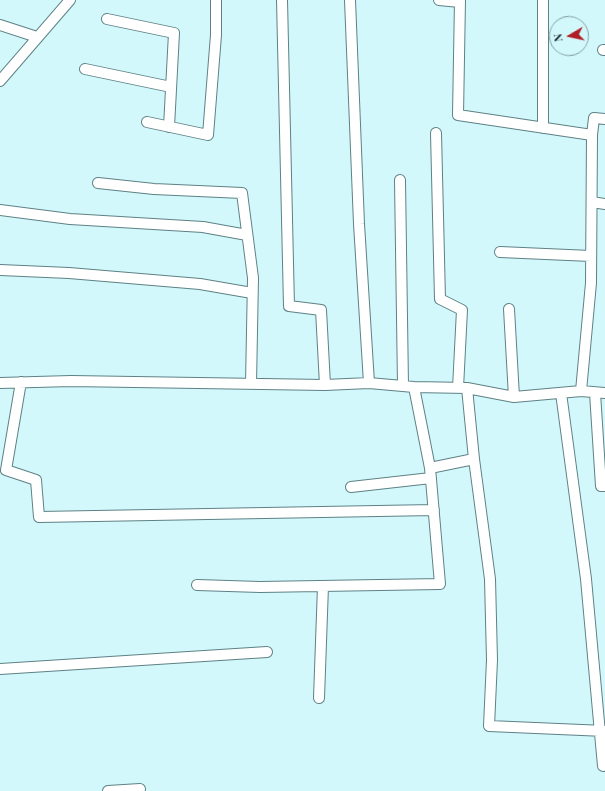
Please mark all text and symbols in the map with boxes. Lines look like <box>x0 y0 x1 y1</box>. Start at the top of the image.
north arrow <box>549 16 589 56</box>
text: N <box>550 33 566 43</box>

